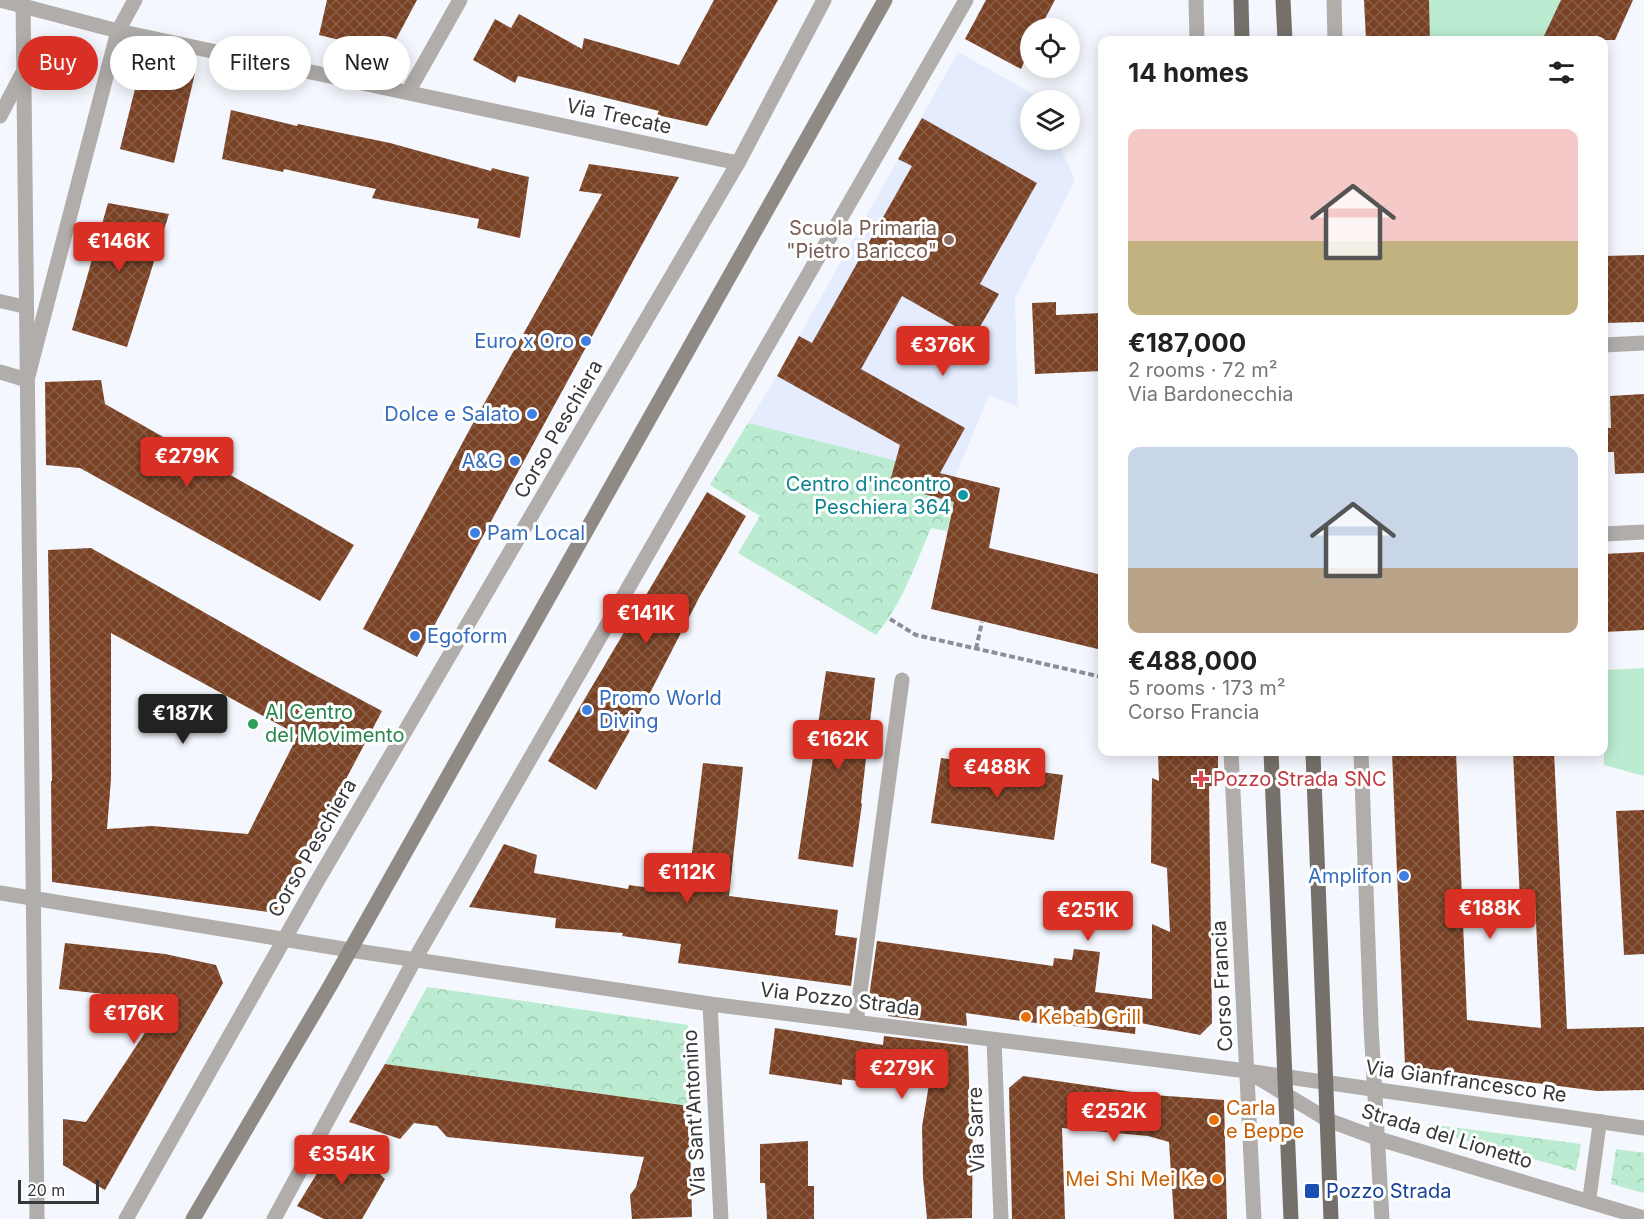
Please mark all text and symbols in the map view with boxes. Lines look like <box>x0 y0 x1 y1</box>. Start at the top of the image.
map controls <box>1020 18 1080 150</box>
button: locate <box>1020 18 1080 78</box>
chip: Buy <box>18 36 98 90</box>
chip: Rent <box>110 36 197 90</box>
chip: Filters <box>209 36 311 90</box>
chip: New <box>323 36 410 90</box>
icon: filters <box>1545 56 1578 89</box>
text: 14 homes <box>1128 57 1249 88</box>
button: layers <box>1020 90 1080 150</box>
street label: Via Trecate <box>564 93 674 139</box>
icon: home <box>1299 168 1407 276</box>
place label: Scuola Primaria "Pietro Baricco" <box>786 216 937 263</box>
pin: €146K <box>77 222 161 273</box>
text: €146K <box>87 229 151 253</box>
marker: Scuola Primaria "Pietro Baricco" <box>942 233 956 247</box>
pin: €376K <box>901 326 985 377</box>
text: €187,000 <box>1128 327 1246 358</box>
place label: Euro x Oro <box>474 329 574 353</box>
text: €376K <box>910 333 976 357</box>
marker: Euro x Oro <box>579 334 593 348</box>
street label: Corso Peschiera <box>509 356 607 502</box>
text: 2 rooms · 72 m² <box>1128 358 1278 382</box>
text: Via Bardonecchia <box>1128 382 1293 406</box>
place label: Dolce e Salato <box>384 402 520 426</box>
marker: Dolce e Salato <box>525 407 539 421</box>
pin: €279K <box>145 437 229 488</box>
text: €279K <box>154 444 220 468</box>
place label: A&G <box>461 449 503 473</box>
marker: A&G <box>508 454 522 468</box>
place label: Centro d'incontro Peschiera 364 <box>786 472 951 519</box>
icon: home <box>1299 486 1407 594</box>
marker: Centro d'incontro Peschiera 364 <box>956 488 970 502</box>
place label: Pam Local <box>487 521 585 545</box>
marker: Pam Local <box>468 526 482 540</box>
pin: €141K <box>604 594 688 645</box>
text: €141K <box>617 601 675 625</box>
place label: Egoform <box>427 624 507 648</box>
marker: Egoform <box>408 629 422 643</box>
text: €488,000 <box>1128 645 1257 676</box>
text: 5 rooms · 173 m² <box>1128 676 1286 700</box>
place label: Promo World Diving <box>599 686 722 733</box>
pin: €187K <box>141 694 225 745</box>
place label: Al Centro del Movimento <box>265 700 404 747</box>
text: Corso Francia <box>1128 700 1260 724</box>
text: €187K <box>152 701 214 725</box>
marker: Promo World Diving <box>580 703 594 717</box>
marker: Al Centro del Movimento <box>246 717 260 731</box>
pin: €162K <box>796 720 880 771</box>
text: €162K <box>807 727 869 751</box>
pin: €488K <box>955 748 1039 799</box>
text: €488K <box>963 755 1031 779</box>
place label: Pozzo Strada SNC <box>1213 767 1387 791</box>
marker: Pozzo Strada SNC <box>1194 772 1208 786</box>
street label: Corso Peschiera <box>263 775 361 921</box>
pin: €112K <box>645 853 729 904</box>
text: €112K <box>658 860 716 884</box>
place label: Amplifon <box>1308 864 1392 888</box>
marker: Amplifon <box>1397 869 1411 883</box>
pin: €188K <box>1448 889 1532 940</box>
pin: €251K <box>1046 891 1130 942</box>
text: €188K <box>1459 896 1521 920</box>
text: €251K <box>1057 898 1119 922</box>
street label: Corso Francia <box>1207 920 1237 1052</box>
street label: Via Pozzo Strada <box>759 977 921 1021</box>
pin: €176K <box>92 994 176 1045</box>
text: €176K <box>103 1001 165 1025</box>
place label: Kebab Grill <box>1038 1005 1141 1029</box>
marker: Kebab Grill <box>1019 1010 1033 1024</box>
street label: Via Sant'Antonino <box>678 1029 710 1197</box>
pin: €279K <box>860 1049 944 1100</box>
street label: Via Gianfrancesco Re <box>1364 1055 1568 1107</box>
text: €279K <box>869 1056 935 1080</box>
street label: Via Sarre <box>963 1086 989 1174</box>
pin: €252K <box>1072 1092 1156 1143</box>
place label: Carla e Beppe <box>1226 1096 1304 1143</box>
text: €252K <box>1081 1099 1147 1123</box>
street label: Strada del Lionetto <box>1359 1099 1535 1173</box>
marker: Carla e Beppe <box>1207 1113 1221 1127</box>
pin: €354K <box>300 1135 384 1186</box>
text: €354K <box>308 1142 376 1166</box>
place label: Mei Shi Mei Ke <box>1065 1167 1205 1191</box>
marker: Mei Shi Mei Ke <box>1210 1172 1224 1186</box>
scale bar <box>18 1177 99 1204</box>
place label: Pozzo Strada <box>1326 1179 1451 1203</box>
text: 20 m <box>27 1180 65 1200</box>
marker: Pozzo Strada <box>1303 1182 1321 1200</box>

